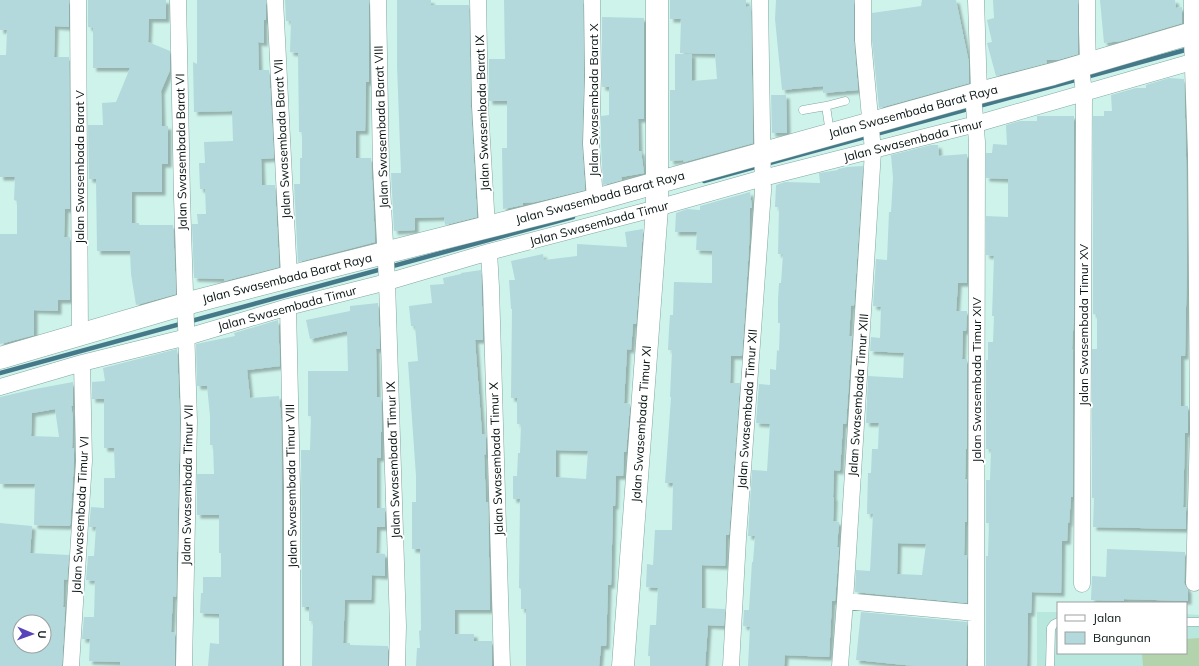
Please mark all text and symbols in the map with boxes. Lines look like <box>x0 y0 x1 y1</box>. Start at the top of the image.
street label: Jalan Swasembada Barat X <box>586 23 601 177</box>
street label: Jalan Swasembada Barat IX <box>472 34 492 191</box>
street label: Jalan Swasembada Barat VIII <box>371 45 391 209</box>
street label: Jalan Swasembada Barat VII <box>270 59 294 219</box>
street label: Jalan Swasembada Barat VI <box>172 73 190 231</box>
street label: Jalan Swasembada Barat Raya <box>827 81 999 141</box>
street label: Jalan Swasembada Barat V <box>72 89 87 244</box>
street label: Jalan Swasembada Timur <box>842 115 985 165</box>
street label: Jalan Swasembada Barat Raya <box>514 167 686 227</box>
street label: Jalan Swasembada Timur <box>528 197 671 249</box>
street label: Jalan Swasembada Timur XV <box>1076 243 1091 406</box>
street label: Jalan Swasembada Barat Raya <box>201 250 373 306</box>
street label: Jalan Swasembada Timur <box>216 282 359 334</box>
street label: Jalan Swasembada Timur XIV <box>969 297 984 463</box>
street label: Jalan Swasembada Timur XIII <box>845 313 871 477</box>
street label: Jalan Swasembada Timur XII <box>734 329 760 489</box>
street label: Jalan Swasembada Timur XI <box>628 345 654 503</box>
street label: Jalan Swasembada Timur IX <box>383 381 403 539</box>
street label: Jalan Swasembada Timur X <box>486 382 506 536</box>
street label: Jalan Swasembada Timur VII <box>178 404 196 566</box>
street label: Jalan Swasembada Timur VIII <box>282 404 300 568</box>
street label: Jalan Swasembada Timur VI <box>68 436 92 594</box>
legend <box>1057 602 1187 654</box>
text: Jalan <box>1093 610 1121 625</box>
north arrow <box>12 614 52 654</box>
text: U <box>35 630 49 639</box>
text: Bangunan <box>1093 630 1151 645</box>

